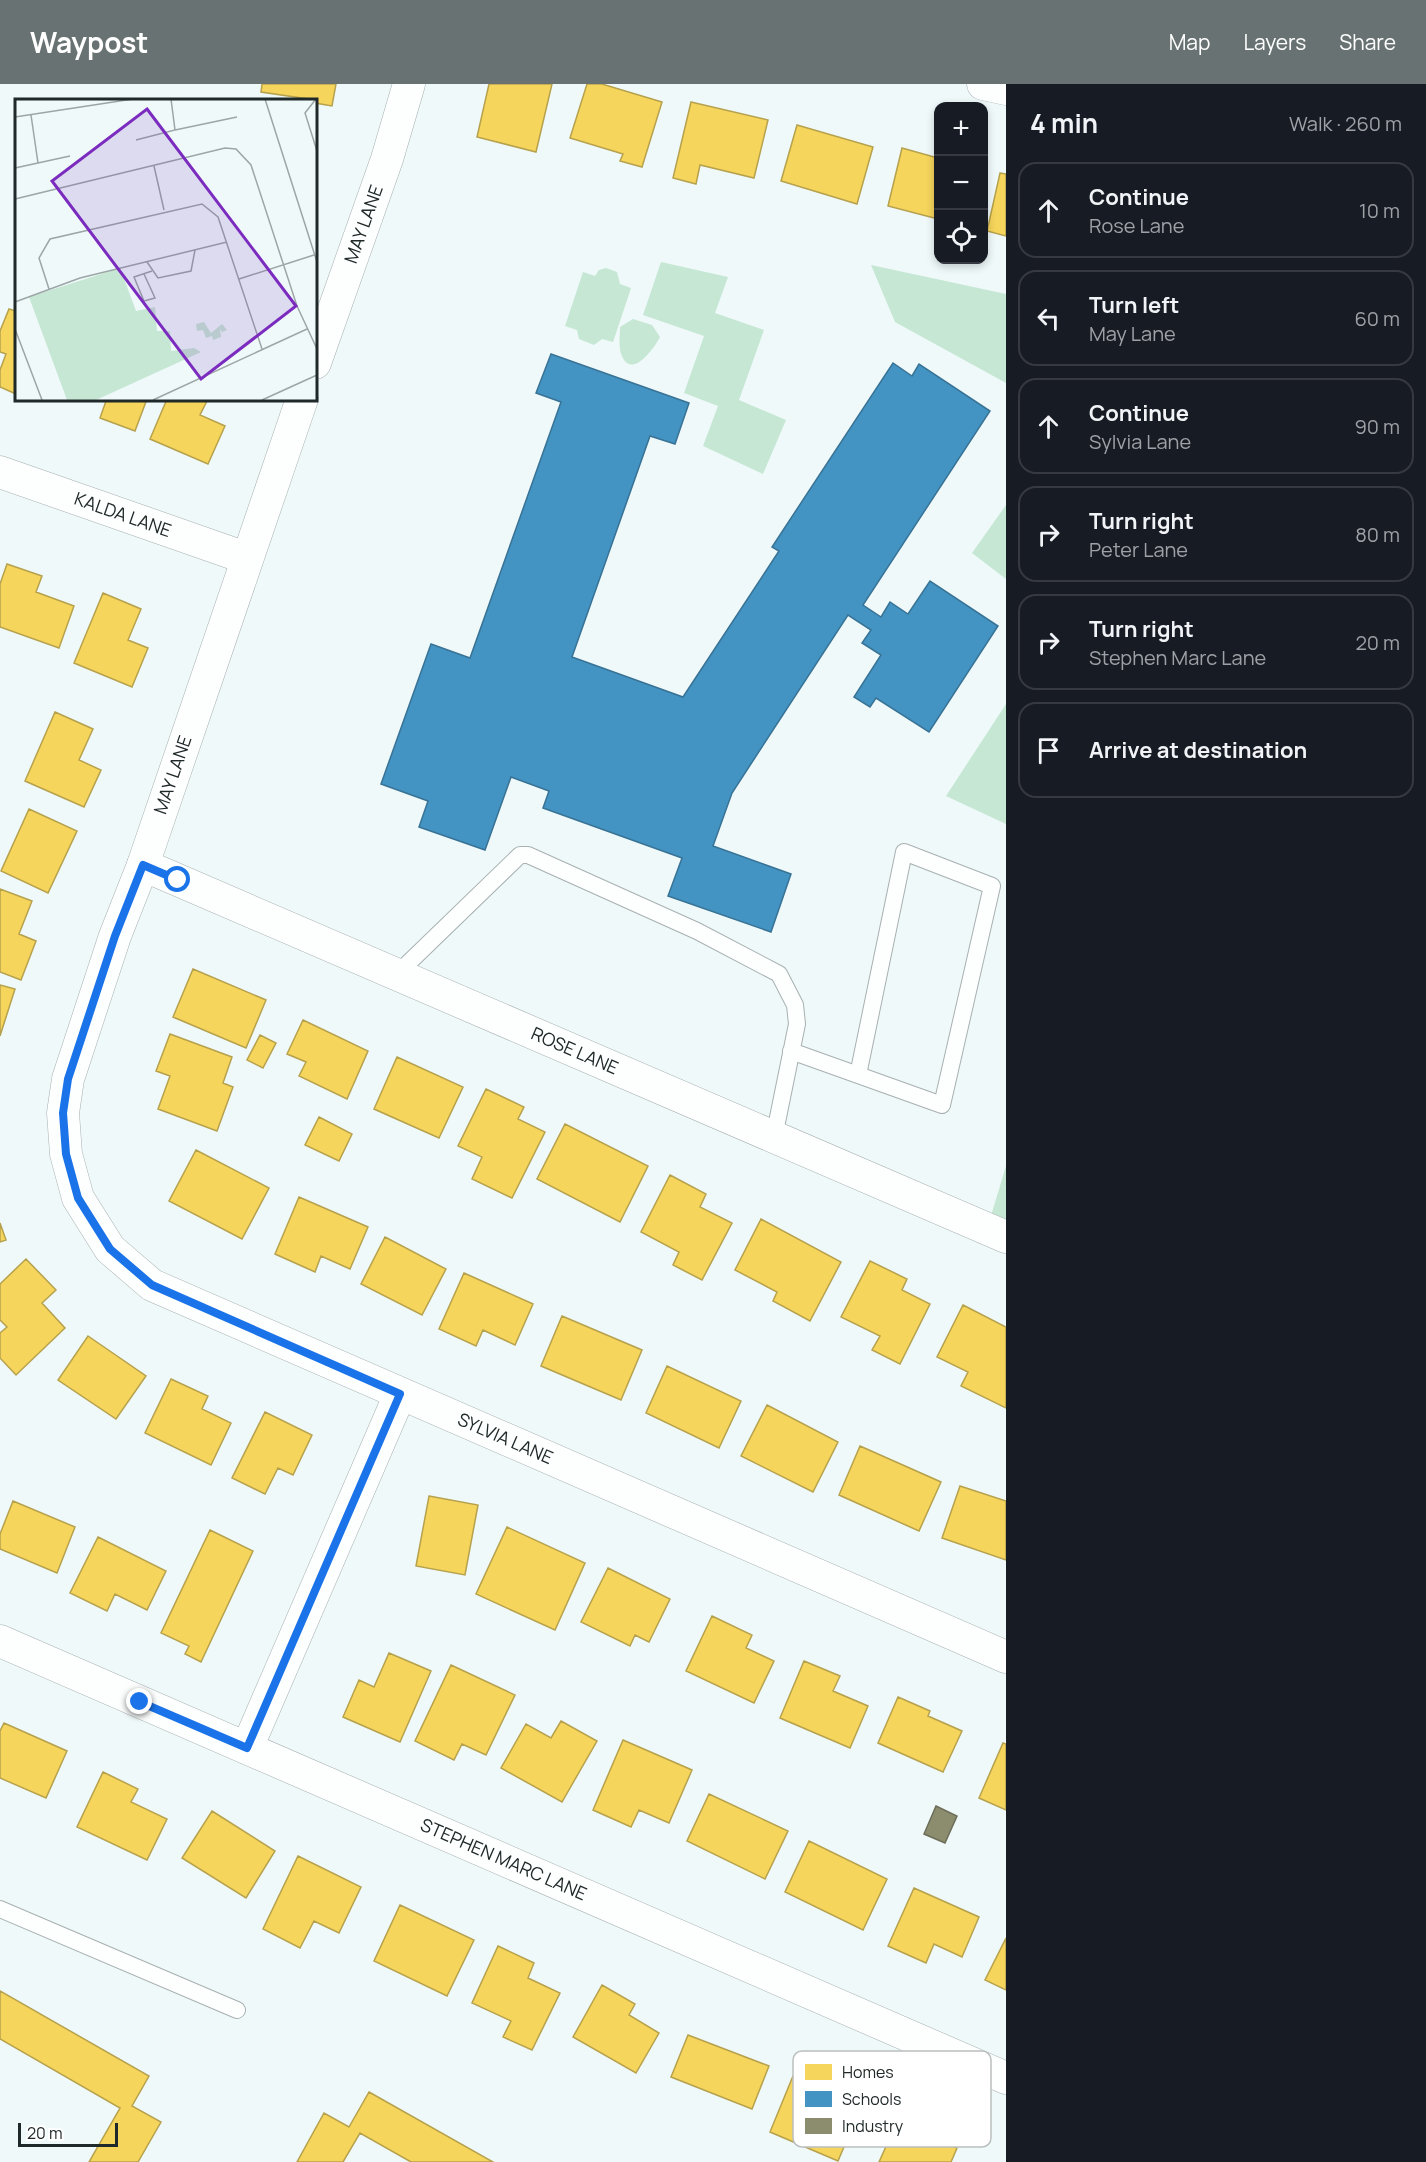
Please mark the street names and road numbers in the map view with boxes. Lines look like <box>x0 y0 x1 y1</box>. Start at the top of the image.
street label: MAY LANE <box>338 182 388 267</box>
street label: KALDA LANE <box>71 486 175 542</box>
street label: MAY LANE <box>147 732 197 817</box>
street label: ROSE LANE <box>528 1021 622 1079</box>
street label: SYLVIA LANE <box>454 1407 557 1469</box>
street label: STEPHEN MARC LANE <box>417 1812 591 1905</box>

